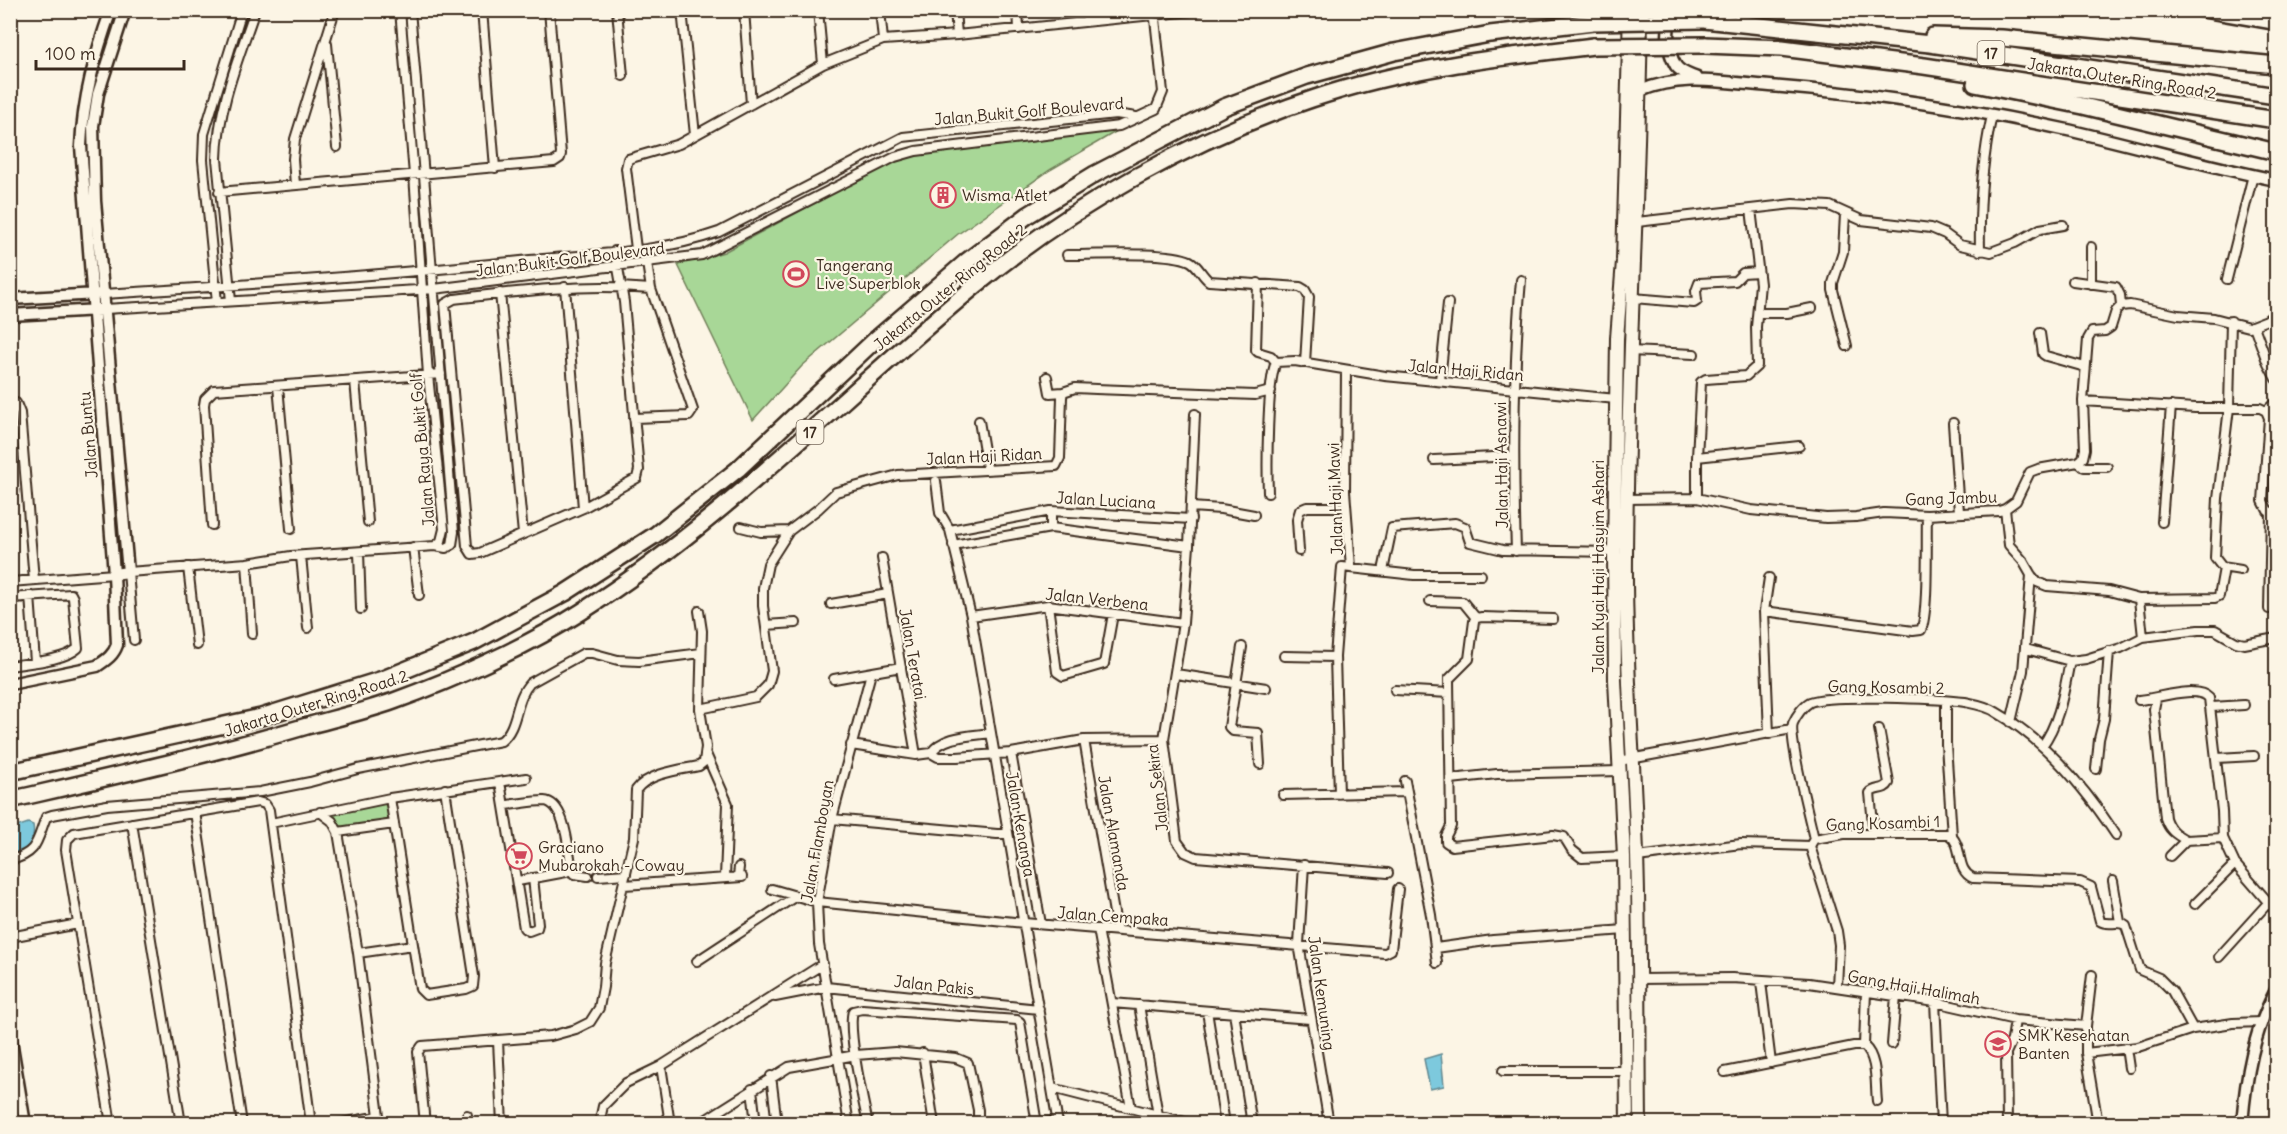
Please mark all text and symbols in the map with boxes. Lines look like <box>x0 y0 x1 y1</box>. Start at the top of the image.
scale bar <box>36 33 184 71</box>
road number: 17 <box>1978 41 2004 65</box>
text: 100 m <box>45 42 96 65</box>
street label: Jakarta Outer Ring Road 2 <box>2026 53 2218 103</box>
street label: Jalan Bukit Golf Boulevard <box>933 93 1125 129</box>
building icon: Wisma Atlet <box>928 180 958 210</box>
place label: Wisma Atlet <box>962 185 1048 205</box>
street label: Jakarta Outer Ring Road 2 <box>869 219 1031 355</box>
street label: Jalan Bukit Golf Boulevard <box>474 237 666 281</box>
place label: Tangerang Live Superblok <box>816 255 921 293</box>
sports icon: Tangerang Live Superblok <box>781 259 811 289</box>
street label: Jalan Haji Ridan <box>1407 355 1525 385</box>
street label: Jalan Raya Bukit Golf <box>405 371 439 528</box>
street label: Jalan Buntu <box>74 391 102 479</box>
street label: Jalan Haji Asnawi <box>1490 401 1512 529</box>
road number: 17 <box>796 420 824 444</box>
street label: Jalan Haji Mawi <box>1323 442 1347 556</box>
street label: Jalan Haji Ridan <box>925 443 1043 469</box>
street label: Jalan Kyai Haji Hasyim Ashari <box>1588 460 1608 674</box>
street label: Gang Jambu <box>1905 486 1997 510</box>
street label: Jalan Luciana <box>1056 487 1156 513</box>
street label: Jalan Verbena <box>1045 584 1149 614</box>
street label: Jalan Teratai <box>895 607 931 701</box>
street label: Jakarta Outer Ring Road 2 <box>222 665 410 740</box>
street label: Gang Kosambi 2 <box>1827 676 1945 698</box>
street label: Jalan Sekira <box>1142 743 1172 833</box>
street label: Jalan Kenanga <box>1002 770 1040 878</box>
street label: Jalan Alamanda <box>1094 774 1134 892</box>
street label: Jalan Flamboyan <box>796 778 838 904</box>
street label: Gang Kosambi 1 <box>1825 811 1941 835</box>
place label: Graciano Mubarokah - Coway <box>538 837 685 875</box>
supermarket icon: Graciano Mubarokah - Coway <box>504 841 534 871</box>
street label: Jalan Cempaka <box>1057 902 1169 930</box>
street label: Jalan Kemuning <box>1304 934 1340 1052</box>
street label: Gang Haji Halimah <box>1846 965 1982 1009</box>
street label: Jalan Pakis <box>893 971 975 999</box>
place label: SMK Kesehatan Banten <box>2018 1025 2130 1063</box>
school or university icon: SMK Kesehatan Banten <box>1983 1029 2013 1059</box>

